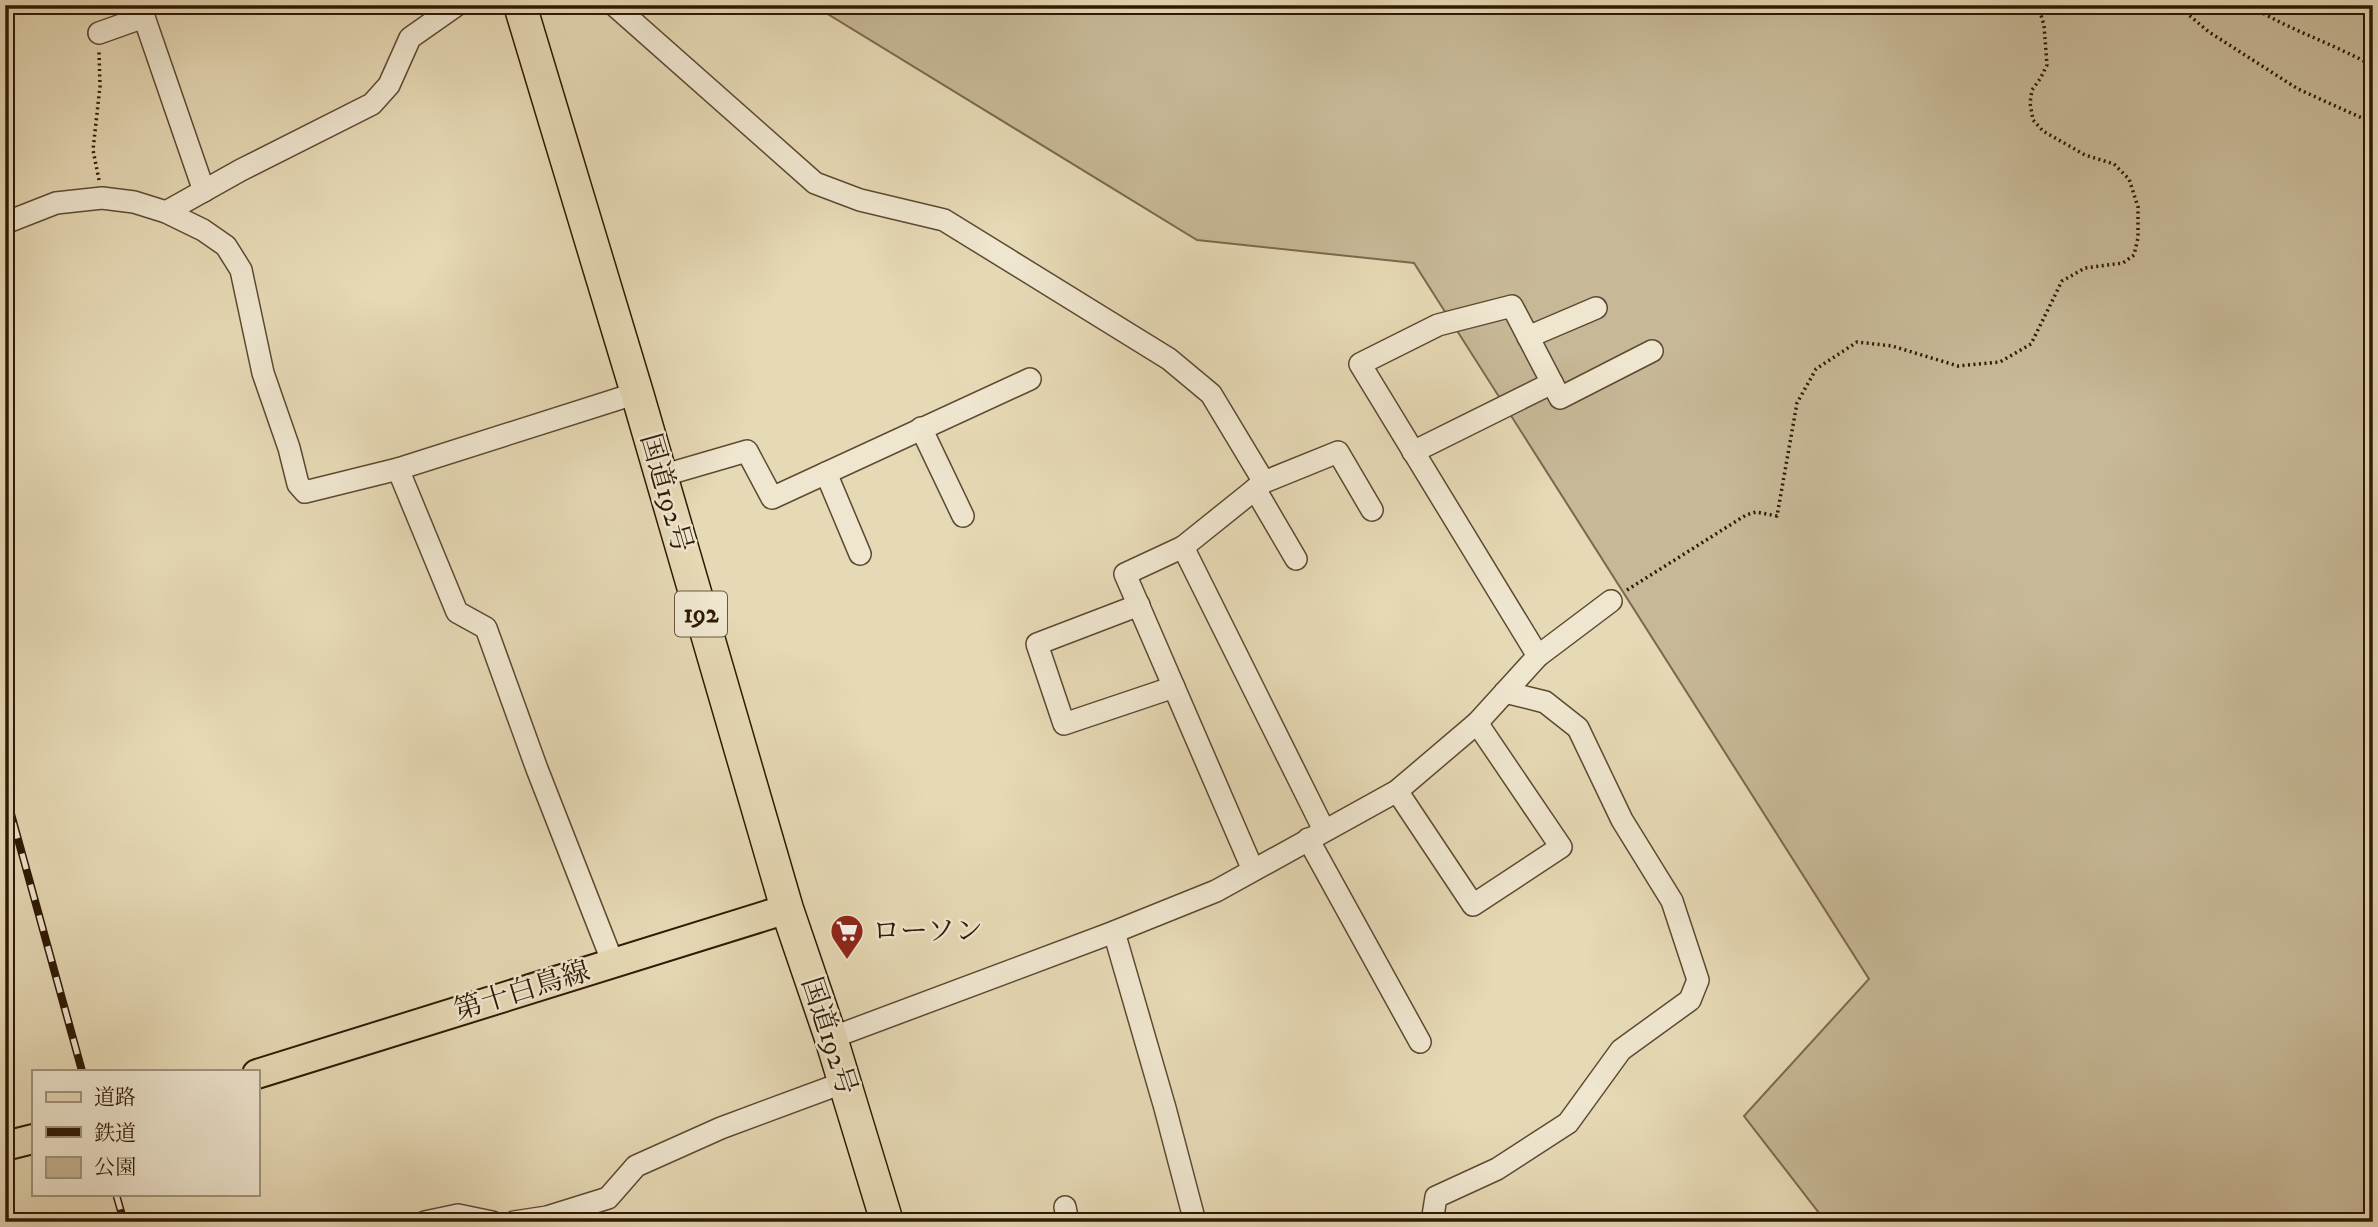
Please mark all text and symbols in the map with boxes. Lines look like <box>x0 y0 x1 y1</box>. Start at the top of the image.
street label: 国道192号 <box>632 430 700 556</box>
road number: 192 <box>675 592 727 636</box>
supermarket icon: ローソン <box>828 912 866 961</box>
place label: ローソン <box>872 914 983 949</box>
street label: 第十白鳥線 <box>450 954 594 1028</box>
street label: 国道192号 <box>794 973 864 1099</box>
legend <box>32 1070 259 1196</box>
text: 道路 <box>94 1085 136 1111</box>
text: 鉄道 <box>94 1121 136 1147</box>
text: 公園 <box>94 1155 136 1181</box>

